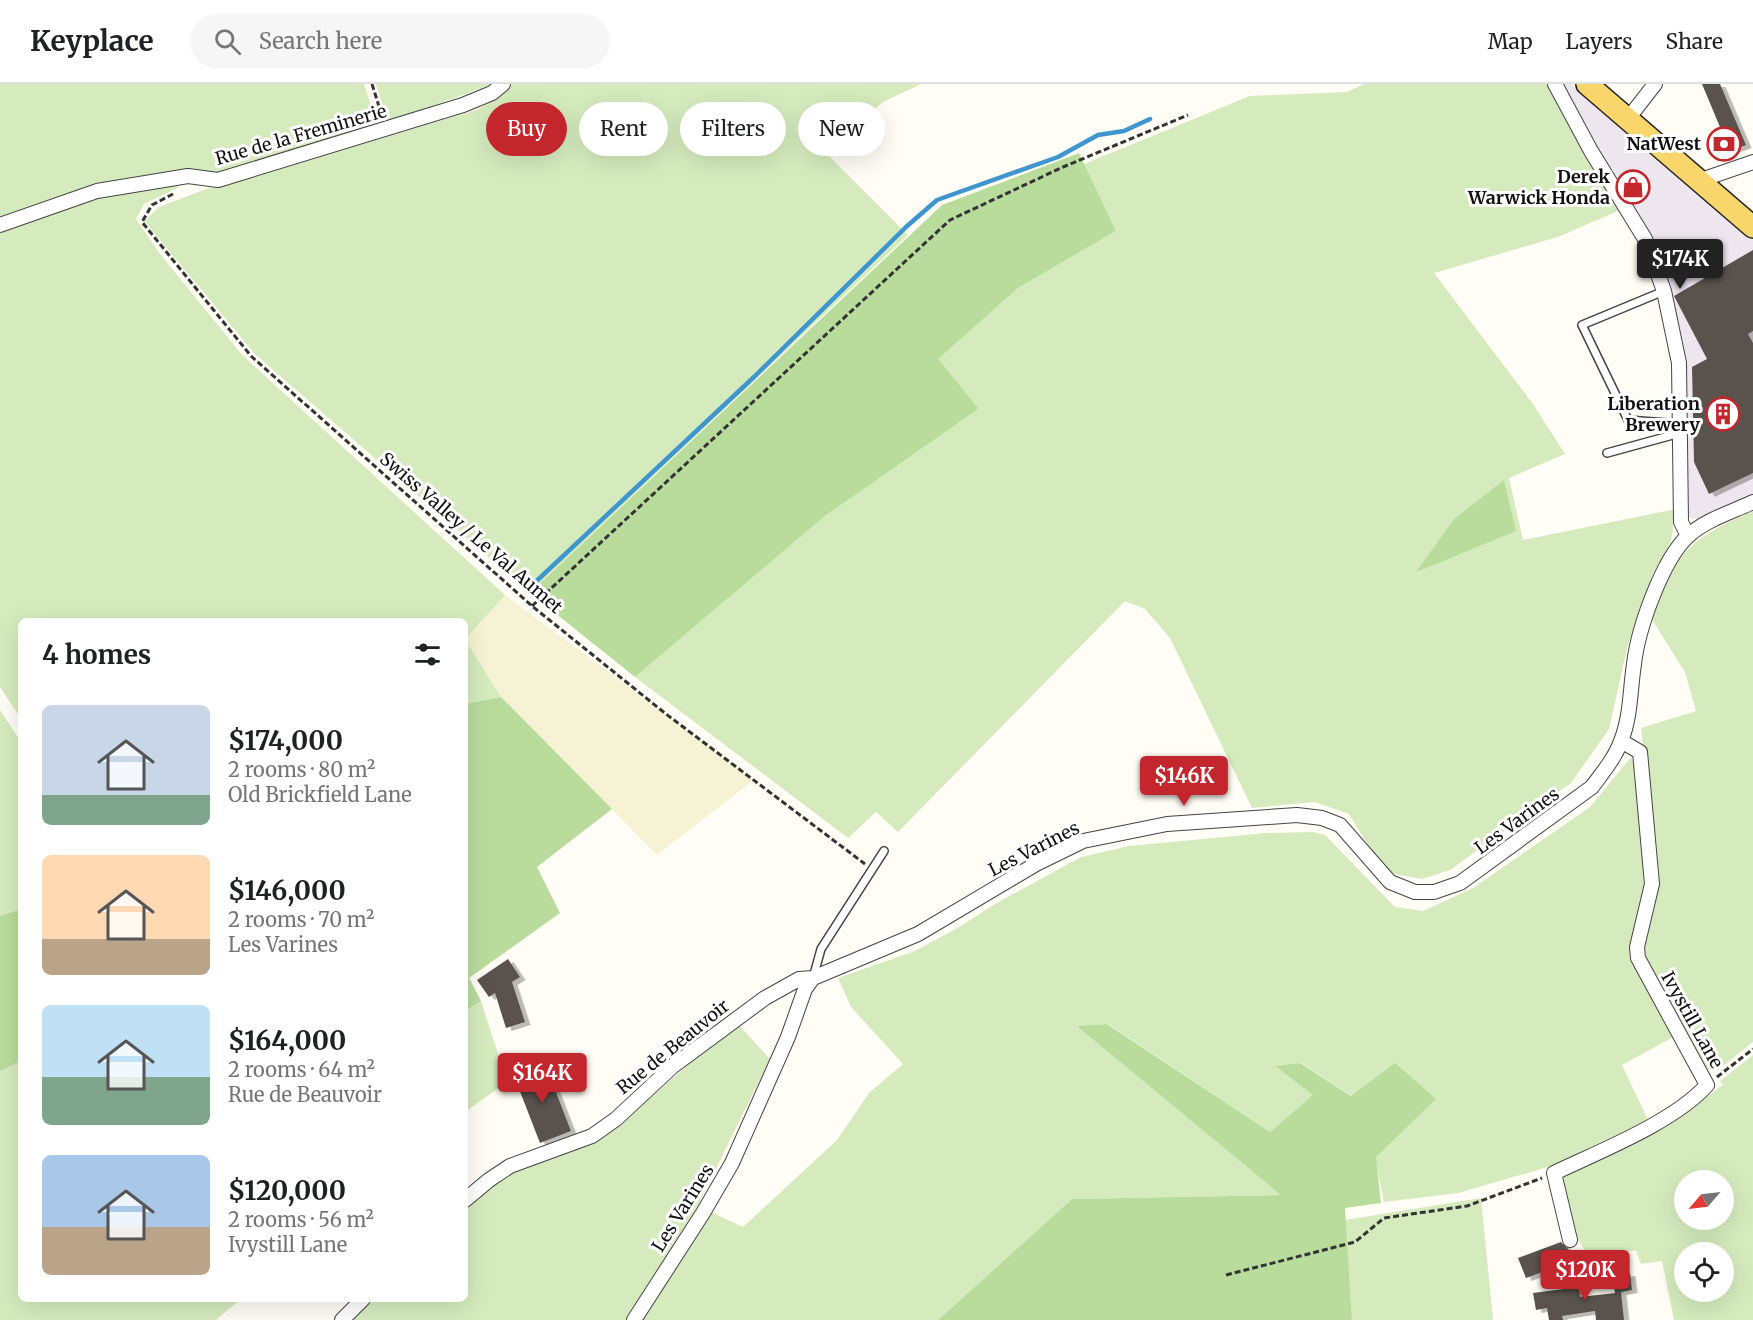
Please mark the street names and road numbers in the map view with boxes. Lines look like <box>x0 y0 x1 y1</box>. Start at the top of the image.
street label: Rue de la Freminerie <box>213 99 389 170</box>
street label: Swiss Valley / Le Val Aumet <box>375 447 567 618</box>
street label: Les Varines <box>1470 782 1564 859</box>
street label: Les Varines <box>984 816 1083 881</box>
street label: Ivystill Lane <box>1656 967 1729 1072</box>
street label: Rue de Beauvoir <box>612 994 734 1099</box>
street label: Les Varines <box>647 1160 719 1256</box>

